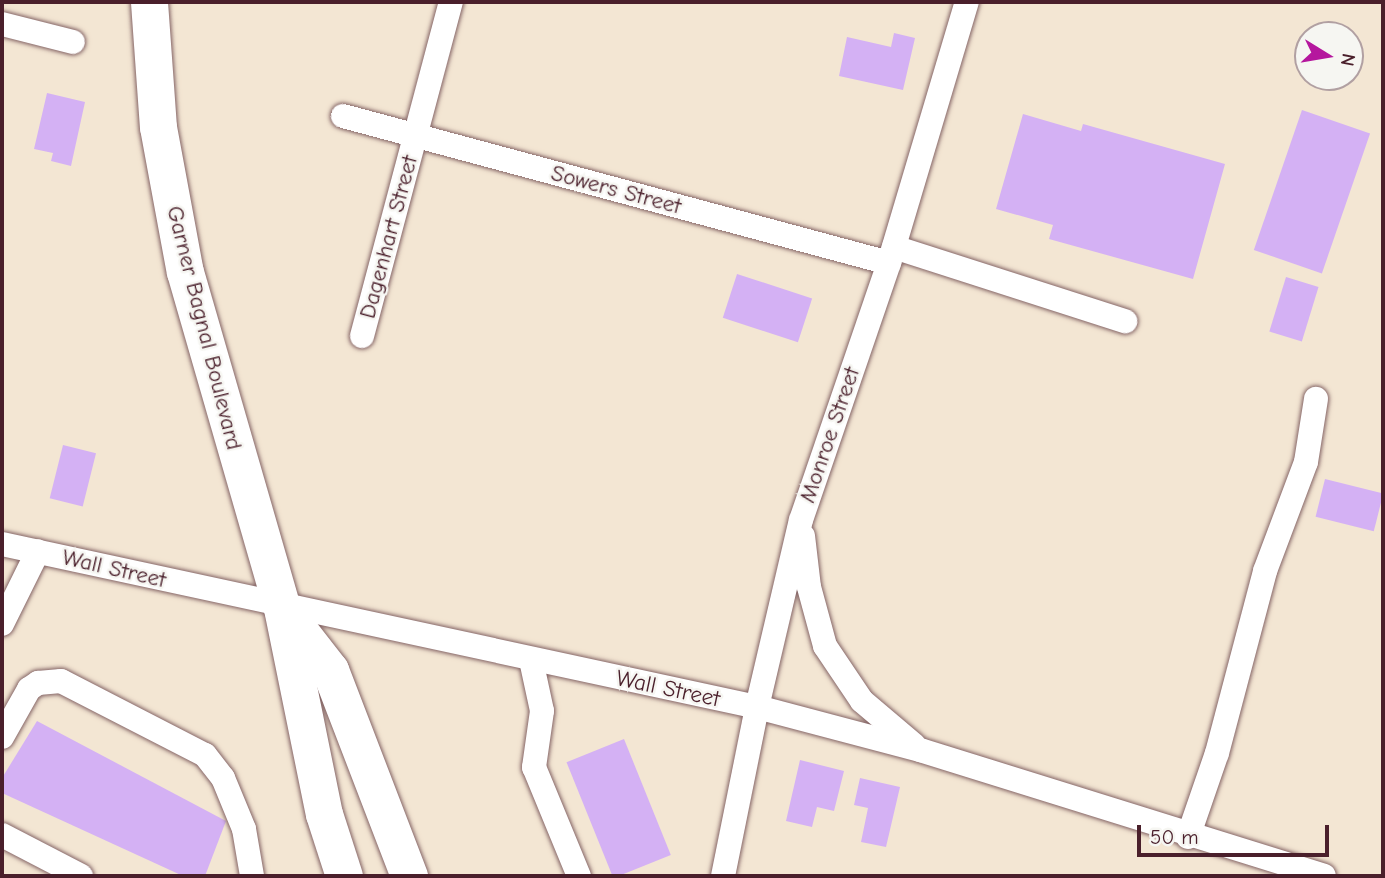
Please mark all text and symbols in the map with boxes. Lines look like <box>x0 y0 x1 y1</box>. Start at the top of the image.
north arrow <box>1294 21 1364 91</box>
text: N <box>1336 51 1360 68</box>
street label: Dagenhart Street <box>354 152 424 322</box>
street label: Sowers Street <box>548 159 684 221</box>
street label: Garner Bagnal Boulevard <box>160 203 248 453</box>
street label: Monroe Street <box>794 363 866 507</box>
street label: Wall Street <box>59 544 169 594</box>
street label: Wall Street <box>613 665 723 713</box>
scale bar <box>1140 812 1332 856</box>
text: 50 m <box>1150 825 1199 849</box>

